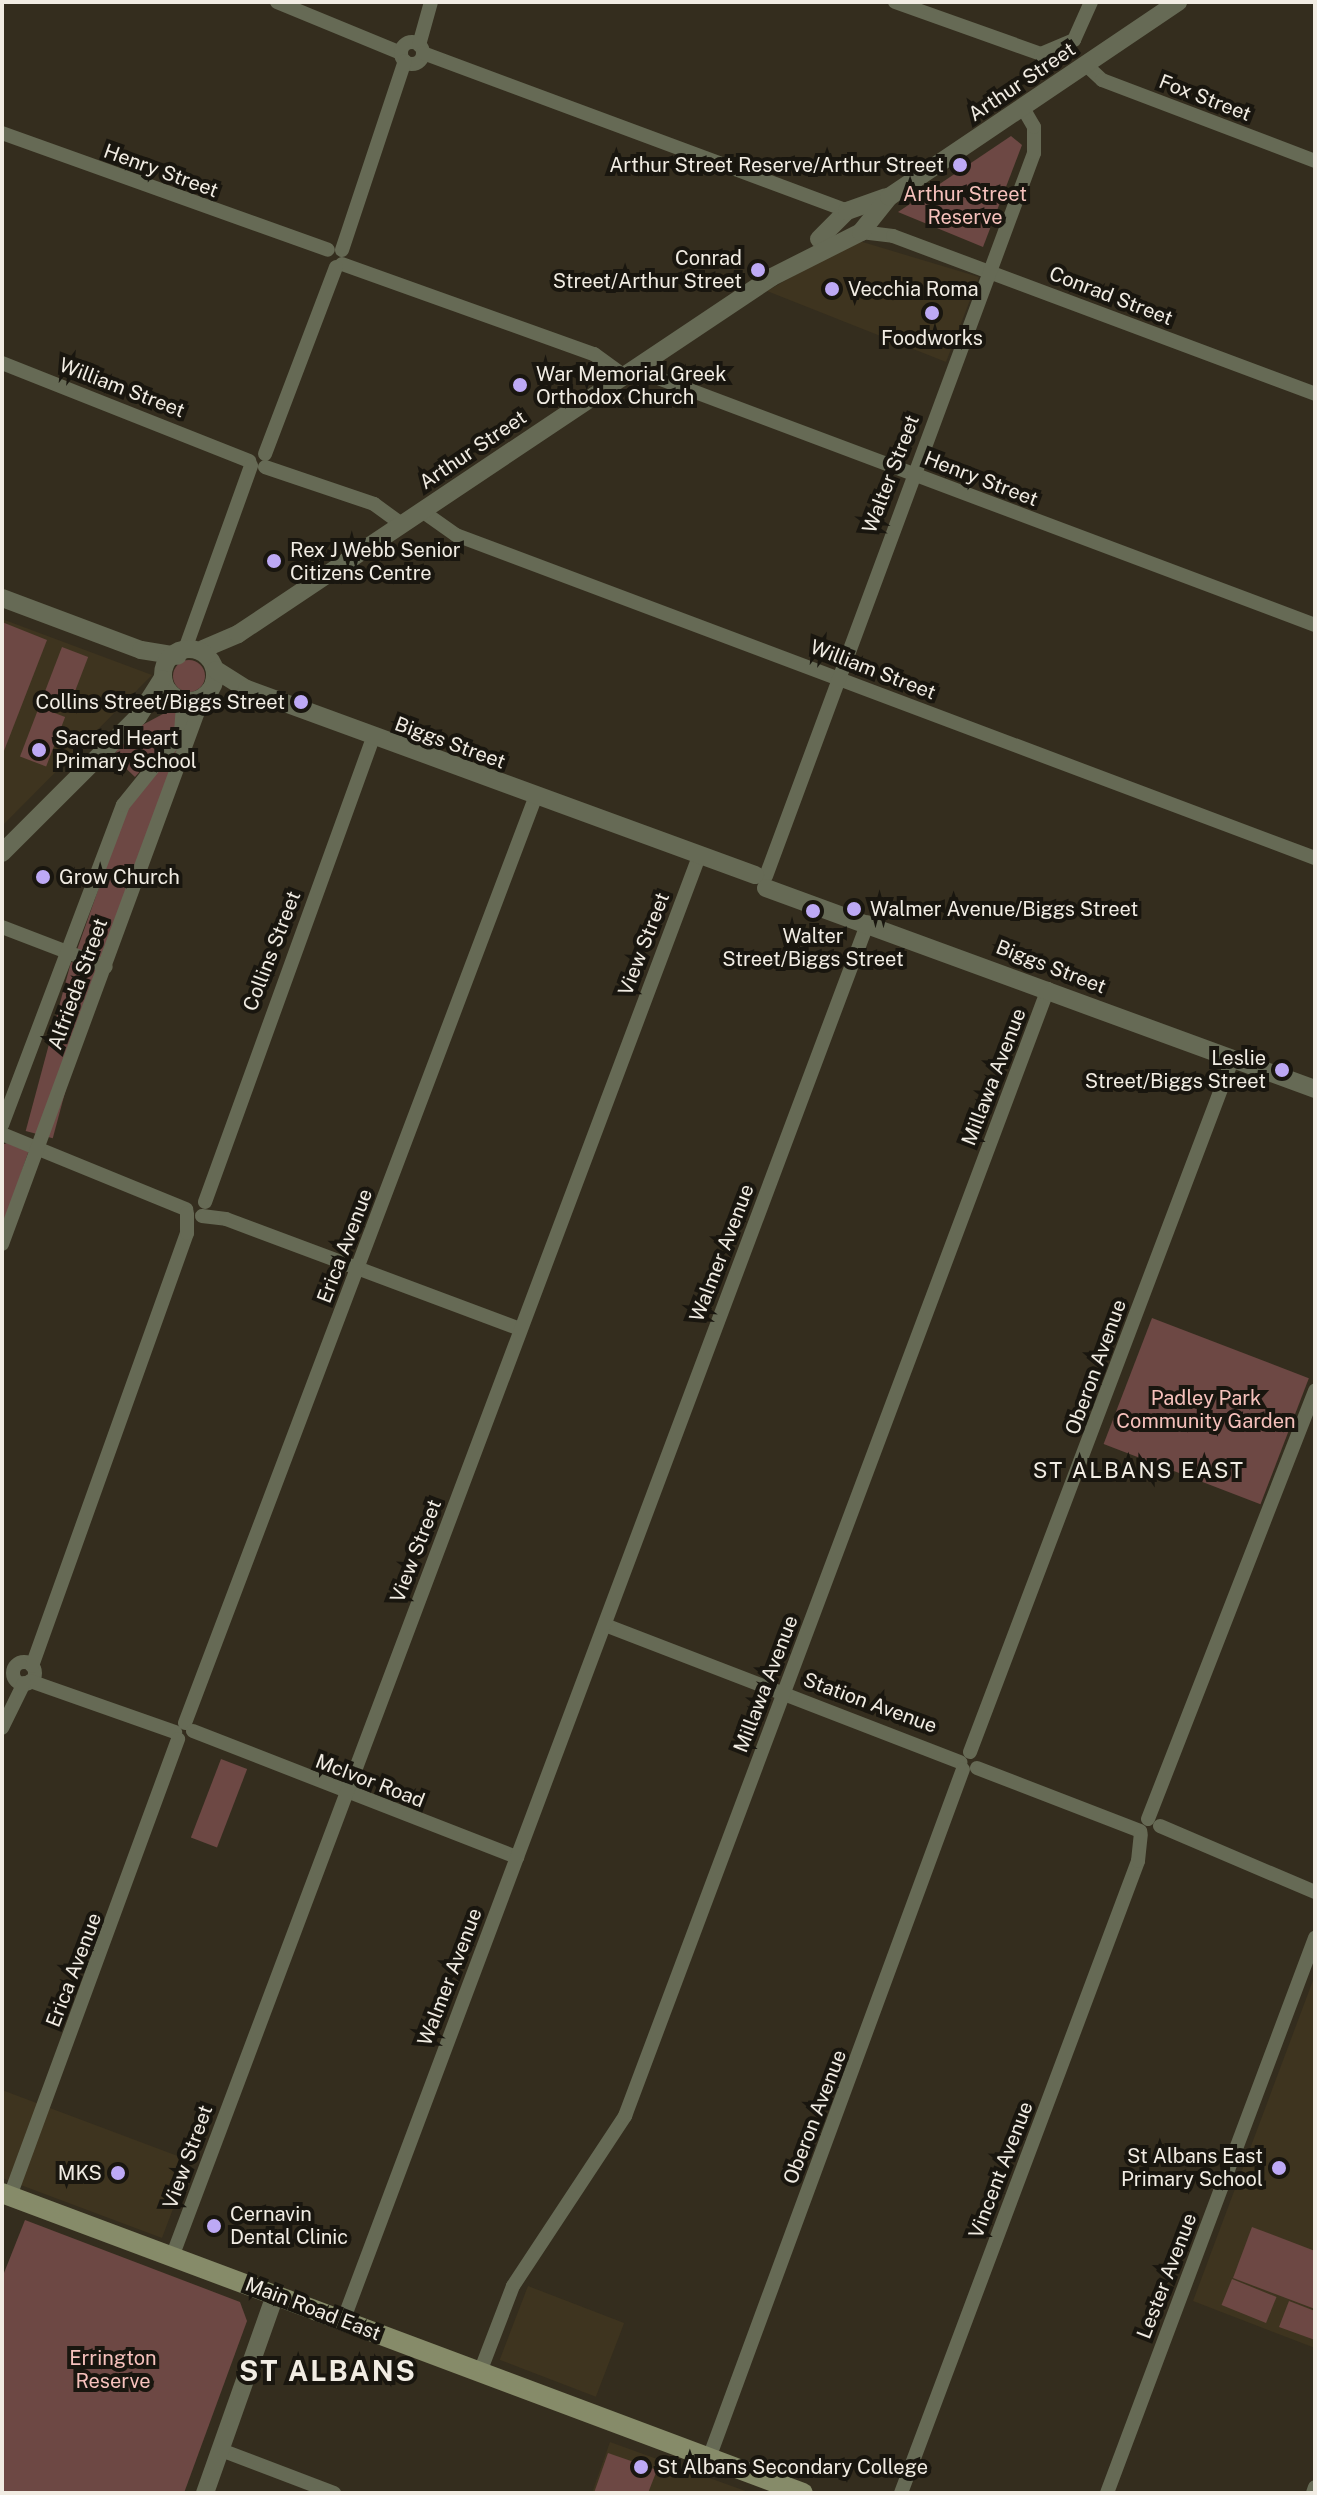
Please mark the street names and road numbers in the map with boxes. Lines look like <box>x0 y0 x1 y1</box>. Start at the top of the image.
street label: Arthur Street <box>964 37 1080 127</box>
street label: Fox Street <box>1156 69 1254 127</box>
street label: Henry Street <box>100 139 222 203</box>
street label: Conrad Street <box>1046 261 1176 331</box>
street label: William Street <box>56 353 188 423</box>
street label: Arthur Street <box>415 405 531 495</box>
street label: Walter Street <box>857 412 925 536</box>
street label: Henry Street <box>921 446 1041 512</box>
street label: William Street <box>807 635 939 705</box>
street label: Biggs Street <box>391 712 509 774</box>
street label: Collins Street <box>238 888 306 1014</box>
street label: View Street <box>613 889 675 999</box>
street label: Alfrieda Street <box>43 915 113 1053</box>
street label: Biggs Street <box>993 935 1109 999</box>
street label: Millawa Avenue <box>957 1005 1031 1149</box>
street label: Walmer Avenue <box>685 1181 759 1325</box>
street label: Erica Avenue <box>312 1186 378 1306</box>
street label: Oberon Avenue <box>1060 1296 1132 1438</box>
street label: View Street <box>385 1496 447 1606</box>
street label: Millawa Avenue <box>729 1612 803 1756</box>
street label: Station Avenue <box>800 1668 940 1738</box>
street label: McIvor Road <box>312 1749 428 1813</box>
street label: Walmer Avenue <box>413 1905 487 2049</box>
street label: Erica Avenue <box>41 1910 107 2030</box>
street label: Oberon Avenue <box>778 2046 852 2188</box>
street label: Vincent Avenue <box>964 2098 1038 2242</box>
street label: View Street <box>158 2102 218 2212</box>
street label: Lester Avenue <box>1132 2210 1202 2342</box>
street label: Main Road East <box>242 2272 384 2346</box>

